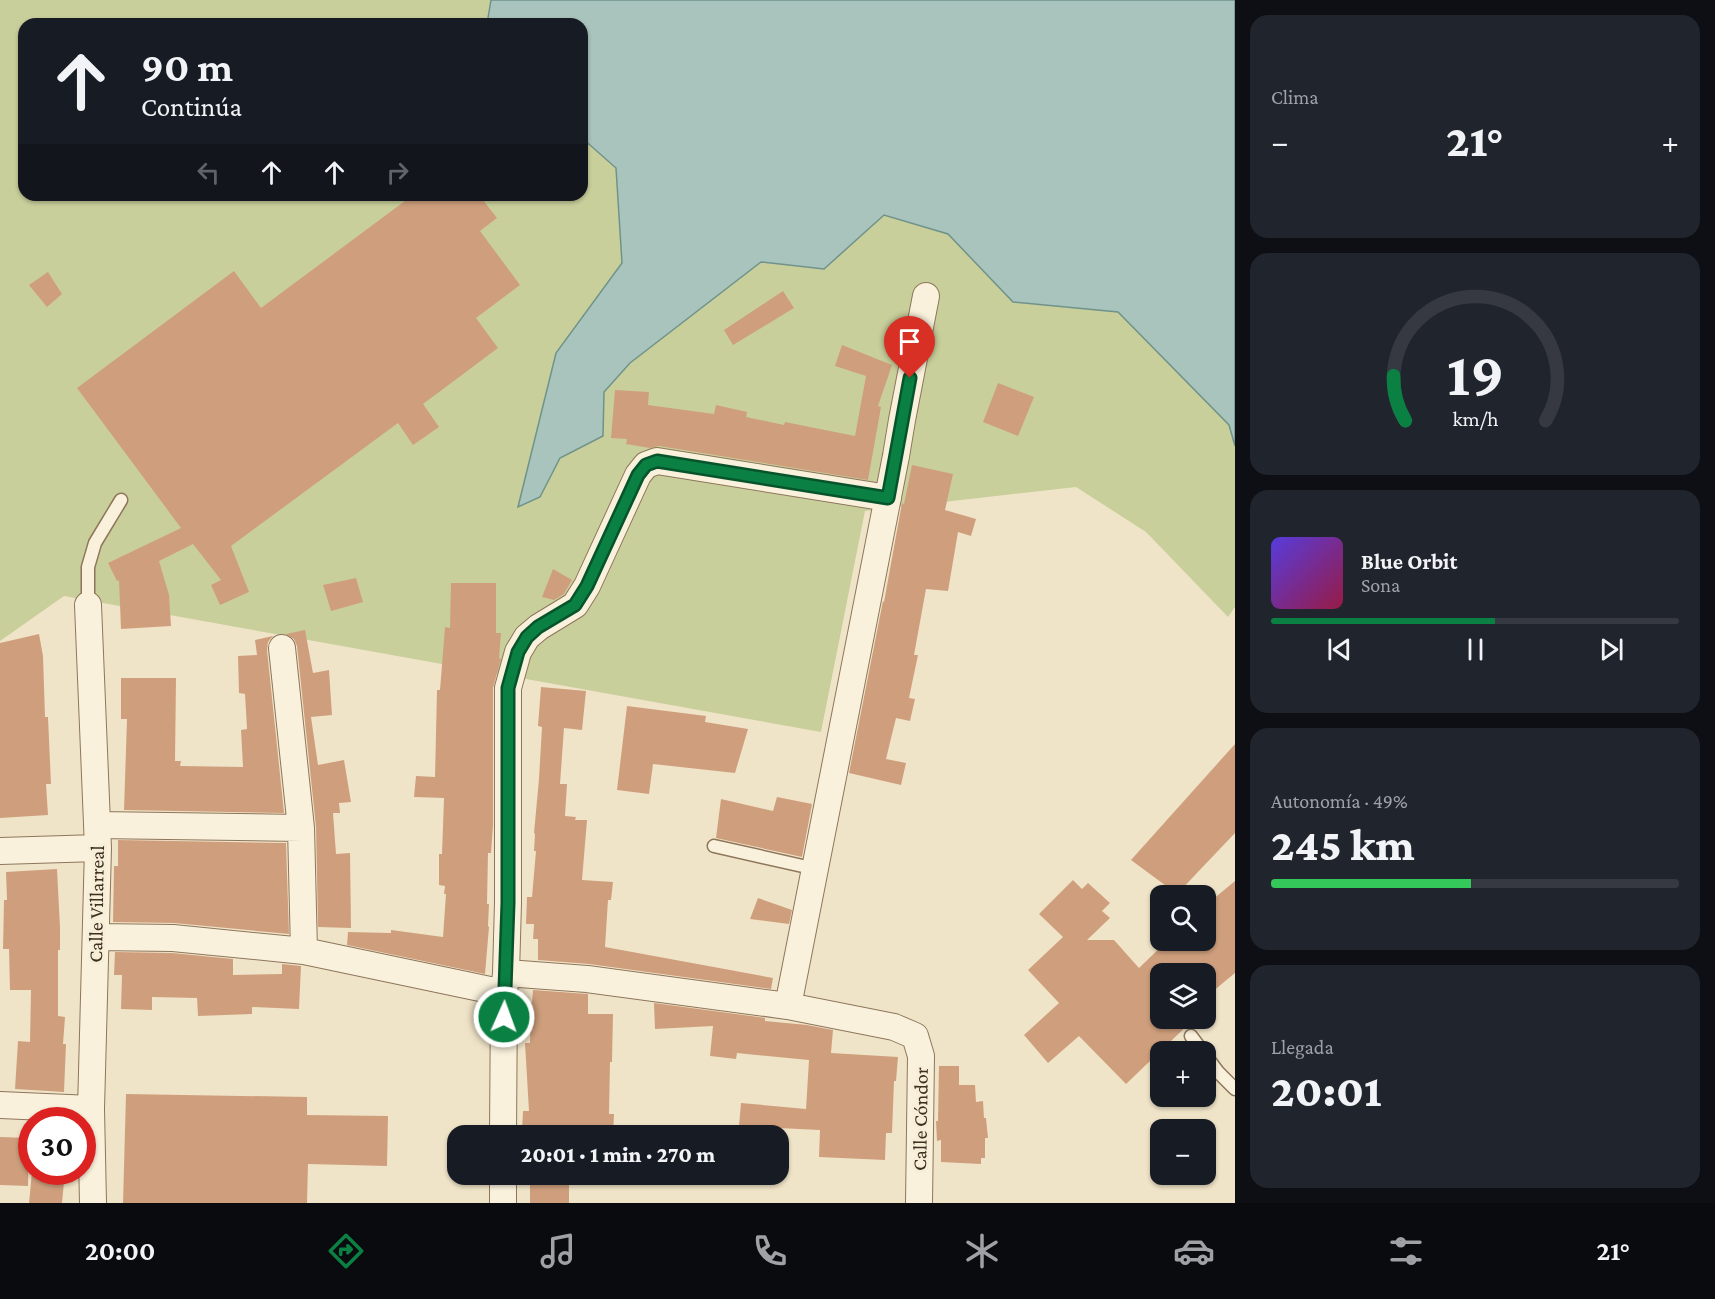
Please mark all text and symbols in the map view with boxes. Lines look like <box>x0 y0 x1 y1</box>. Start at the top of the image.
icon: ahead <box>42 42 120 120</box>
text: 90 m <box>141 43 233 90</box>
text: Clima <box>1271 86 1319 108</box>
text: Continúa <box>141 92 242 122</box>
text: 21° <box>1446 116 1504 166</box>
text: − <box>1271 123 1288 160</box>
text: + <box>1662 123 1679 160</box>
icon: left <box>192 156 225 189</box>
icon: ahead <box>255 156 288 189</box>
icon: ahead <box>318 156 351 189</box>
icon: right <box>381 156 414 189</box>
pin <box>884 316 935 378</box>
icon: arrive <box>893 325 926 358</box>
text: 19 <box>1446 339 1504 408</box>
text: km/h <box>1452 407 1499 431</box>
text: Blue Orbit <box>1361 549 1457 574</box>
text: Sona <box>1361 574 1400 596</box>
icon: previous <box>1323 633 1356 666</box>
icon: pause <box>1459 633 1492 666</box>
icon: next <box>1595 633 1628 666</box>
text: Autonomía · 49% <box>1271 790 1408 812</box>
text: 245 km <box>1271 820 1415 870</box>
street label: Calle Villarreal <box>84 845 108 963</box>
map controls <box>1150 885 1216 1185</box>
button: search <box>1150 885 1216 951</box>
button: layers <box>1150 963 1216 1029</box>
position arrow <box>472 985 536 1049</box>
text: Llegada <box>1271 1036 1334 1058</box>
button: + <box>1150 1041 1216 1107</box>
text: 20:01 <box>1271 1066 1382 1116</box>
street label: Calle Cóndor <box>908 1067 932 1171</box>
speed limit sign: 30 <box>18 1107 96 1185</box>
button: − <box>1150 1119 1216 1185</box>
text: 20:01 · 1 min · 270 m <box>521 1142 715 1167</box>
icon: directions <box>325 1230 367 1272</box>
icon: music <box>537 1230 579 1272</box>
icon: phone <box>749 1230 791 1272</box>
icon: climate <box>961 1230 1003 1272</box>
icon: car <box>1173 1230 1215 1272</box>
icon: filters <box>1385 1230 1427 1272</box>
text: 20:00 <box>85 1236 155 1266</box>
text: 21° <box>1596 1236 1630 1266</box>

